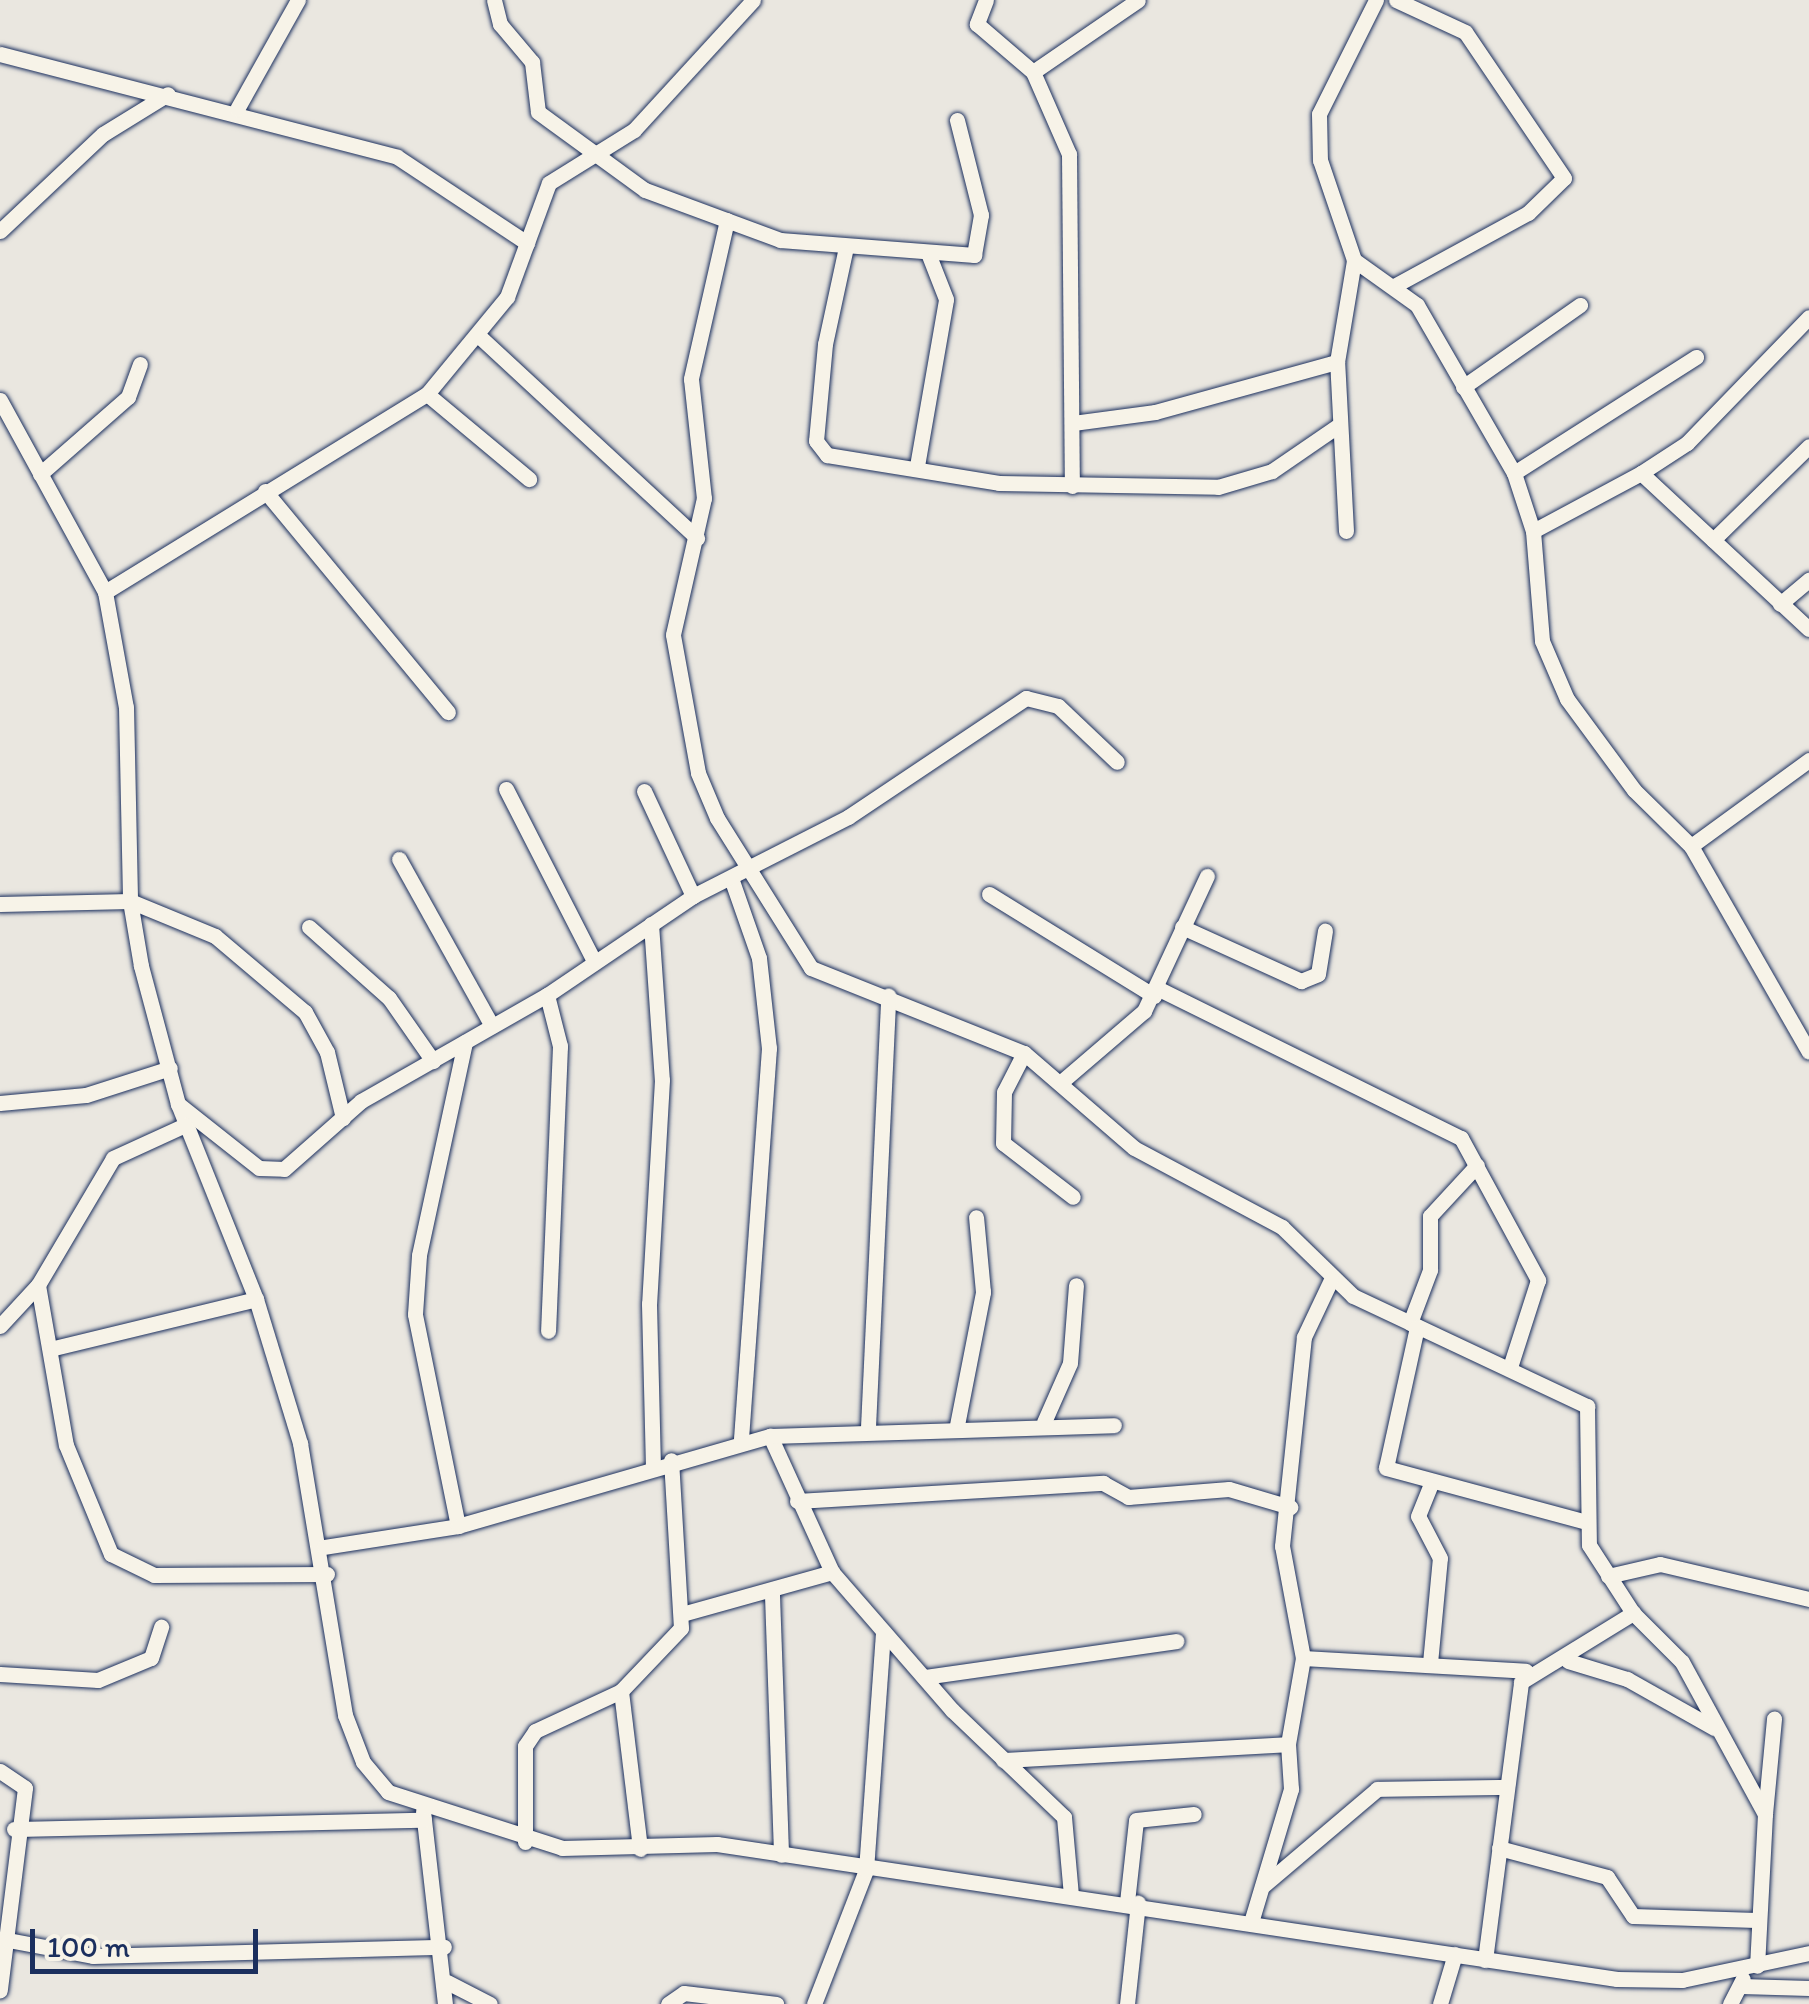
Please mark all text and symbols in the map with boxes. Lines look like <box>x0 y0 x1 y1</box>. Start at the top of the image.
scale bar <box>35 1909 262 1971</box>
text: 100 m <box>47 1928 130 1965</box>

